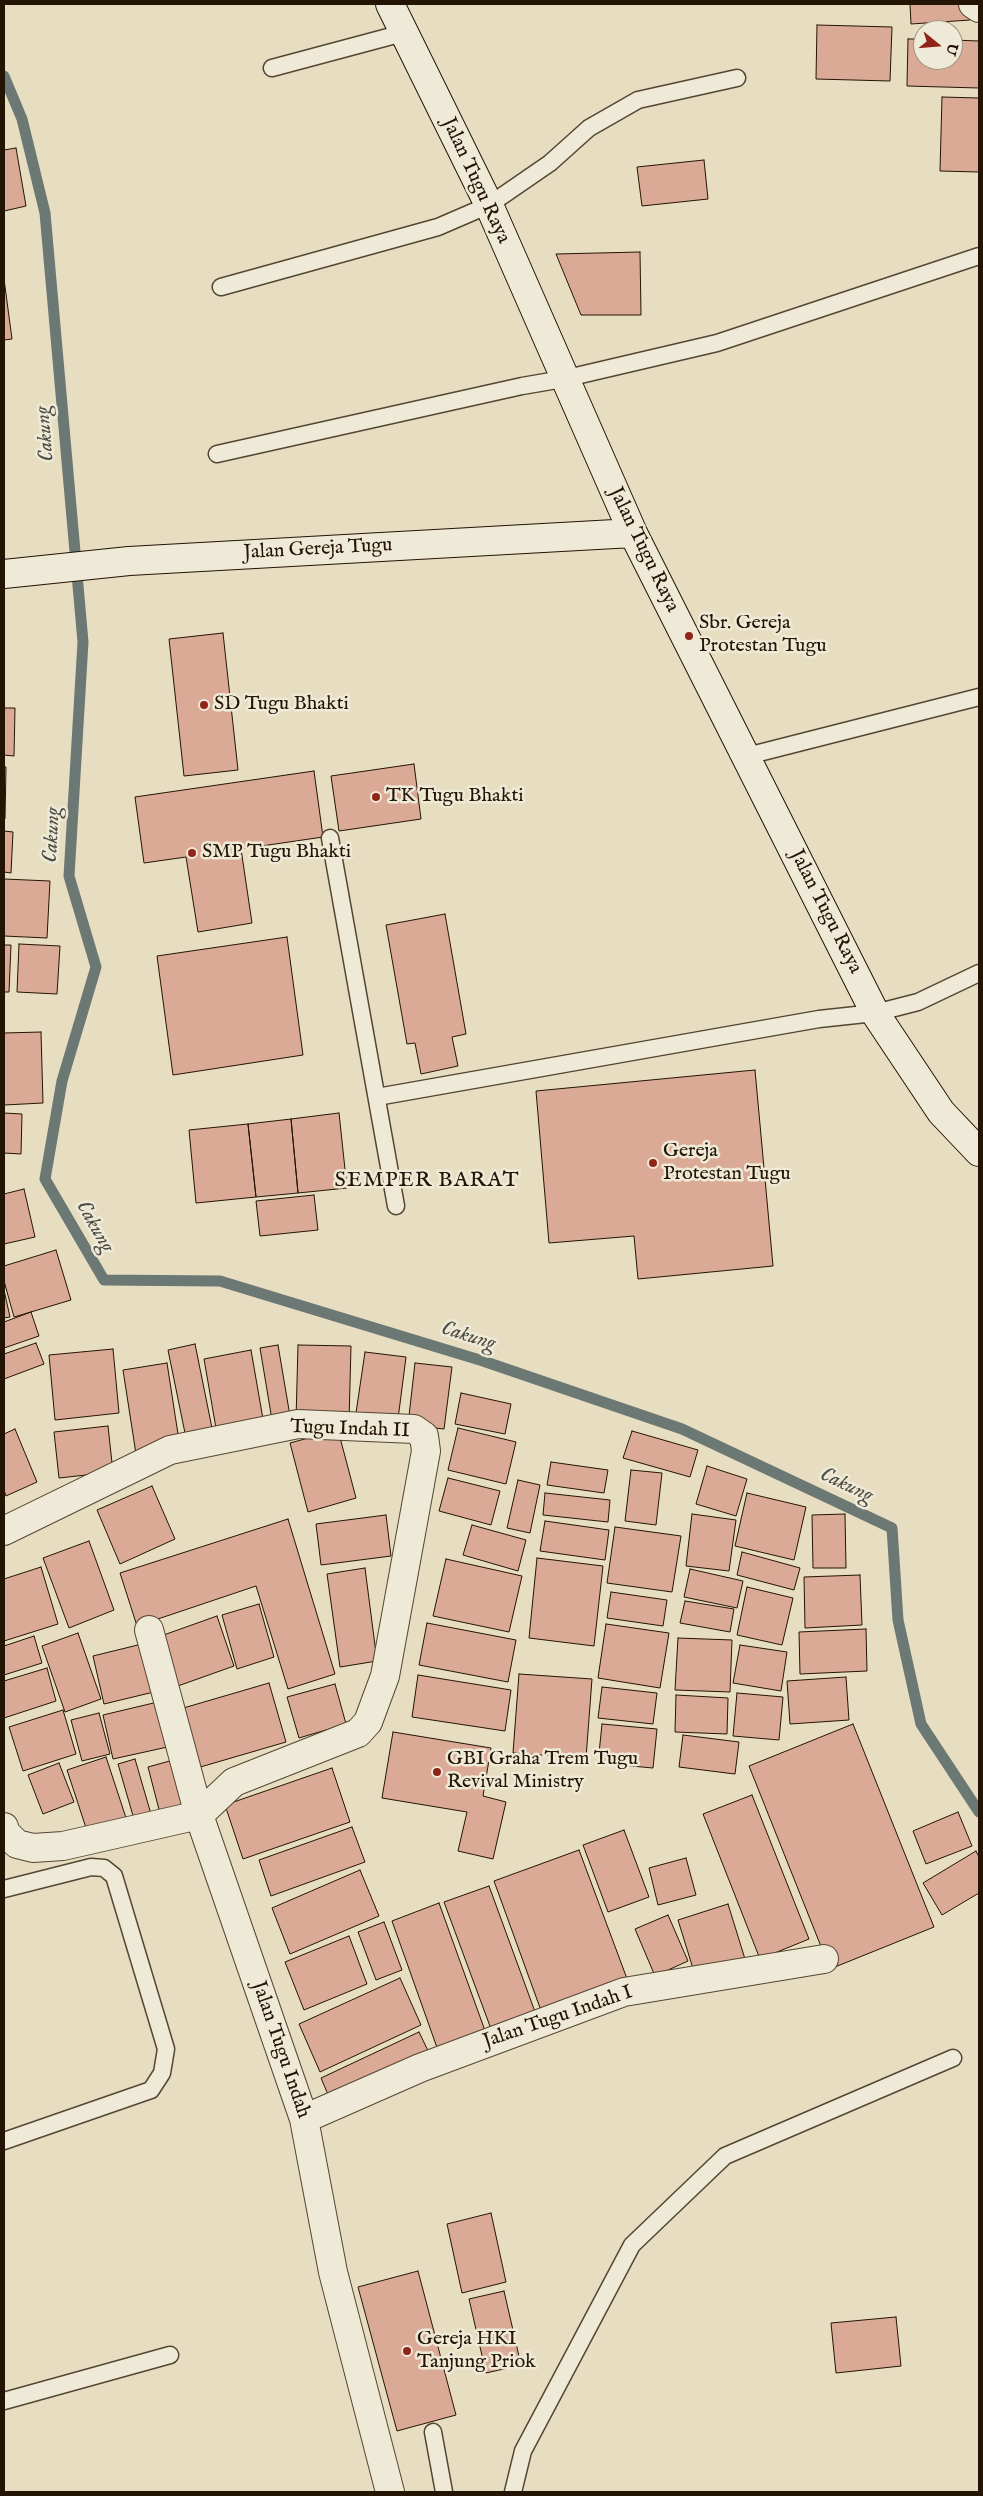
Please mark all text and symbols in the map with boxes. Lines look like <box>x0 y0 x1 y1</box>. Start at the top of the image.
north arrow <box>913 20 963 70</box>
text: U <box>941 41 962 57</box>
street label: Jalan Tugu Raya <box>435 114 515 248</box>
water label: Cakung <box>31 405 61 463</box>
street label: Jalan Tugu Raya <box>602 484 684 616</box>
street label: Jalan Gereja Tugu <box>243 534 393 566</box>
place label: Sbr. Gereja Protestan Tugu <box>699 612 827 659</box>
marker: Sbr. Gereja Protestan Tugu <box>683 630 695 642</box>
place label: SD Tugu Bhakti <box>214 693 349 717</box>
marker: SD Tugu Bhakti <box>198 699 210 711</box>
place label: TK Tugu Bhakti <box>386 785 524 809</box>
marker: TK Tugu Bhakti <box>370 791 382 803</box>
water label: Cakung <box>39 807 67 863</box>
place label: SMP Tugu Bhakti <box>202 841 351 865</box>
street label: Jalan Tugu Raya <box>783 846 867 978</box>
marker: SMP Tugu Bhakti <box>186 847 198 859</box>
place label: Gereja Protestan Tugu <box>663 1140 791 1187</box>
marker: Gereja Protestan Tugu <box>647 1157 659 1169</box>
district label: SEMPER BARAT <box>333 1168 521 1194</box>
water label: Cakung <box>69 1197 119 1257</box>
water label: Cakung <box>438 1317 498 1357</box>
street label: Tugu Indah II <box>290 1416 410 1444</box>
water label: Cakung <box>815 1463 877 1509</box>
place label: GBI Graha Trem Tugu Revival Ministry <box>447 1748 638 1795</box>
marker: GBI Graha Trem Tugu Revival Ministry <box>431 1766 443 1778</box>
street label: Jalan Tugu Indah <box>245 1978 315 2122</box>
street label: Jalan Tugu Indah I <box>480 1981 636 2055</box>
place label: Gereja HKI Tanjung Priok <box>417 2328 536 2375</box>
marker: Gereja HKI Tanjung Priok <box>401 2345 413 2357</box>

